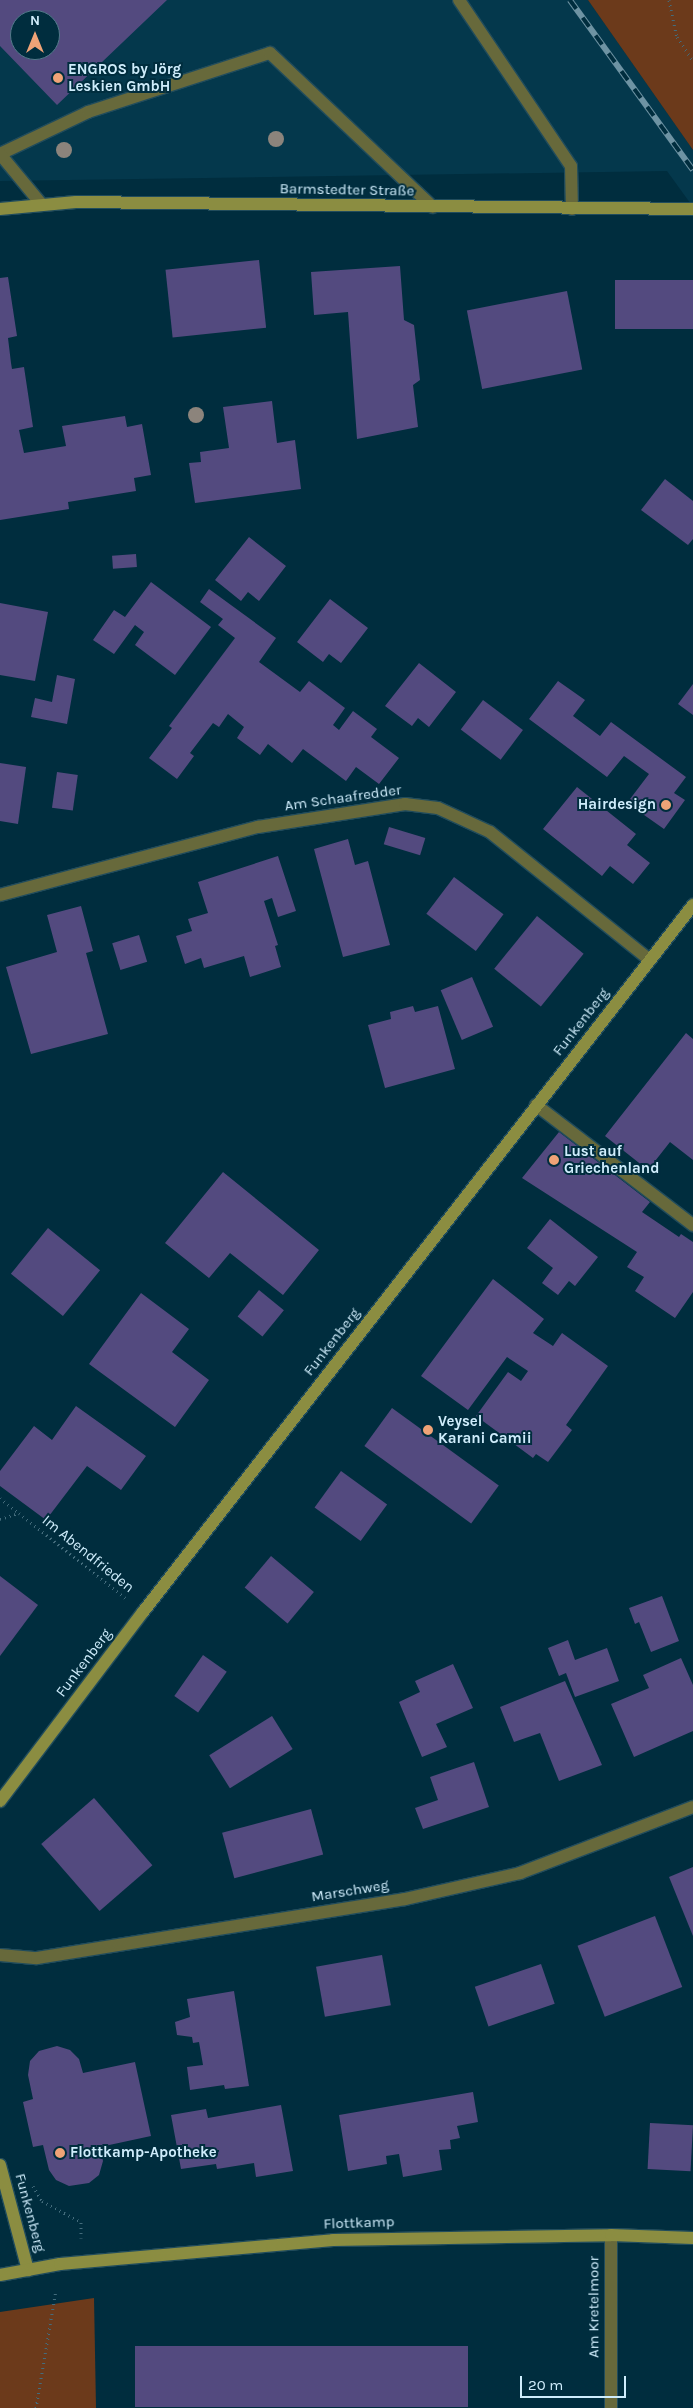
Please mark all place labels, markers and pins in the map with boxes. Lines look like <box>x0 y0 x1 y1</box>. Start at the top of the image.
place label: ENGROS by Jörg Leskien GmbH <box>68 60 181 95</box>
marker: ENGROS by Jörg Leskien GmbH <box>52 72 64 84</box>
place label: Hairdesign <box>578 796 656 814</box>
marker: Hairdesign <box>660 799 672 811</box>
place label: Lust auf Griechenland <box>564 1142 659 1177</box>
marker: Lust auf Griechenland <box>548 1154 560 1166</box>
place label: Veysel Karani Camii <box>438 1412 532 1447</box>
marker: Veysel Karani Camii <box>422 1424 434 1436</box>
place label: Flottkamp-Apotheke <box>70 2144 217 2162</box>
marker: Flottkamp-Apotheke <box>54 2147 66 2159</box>

